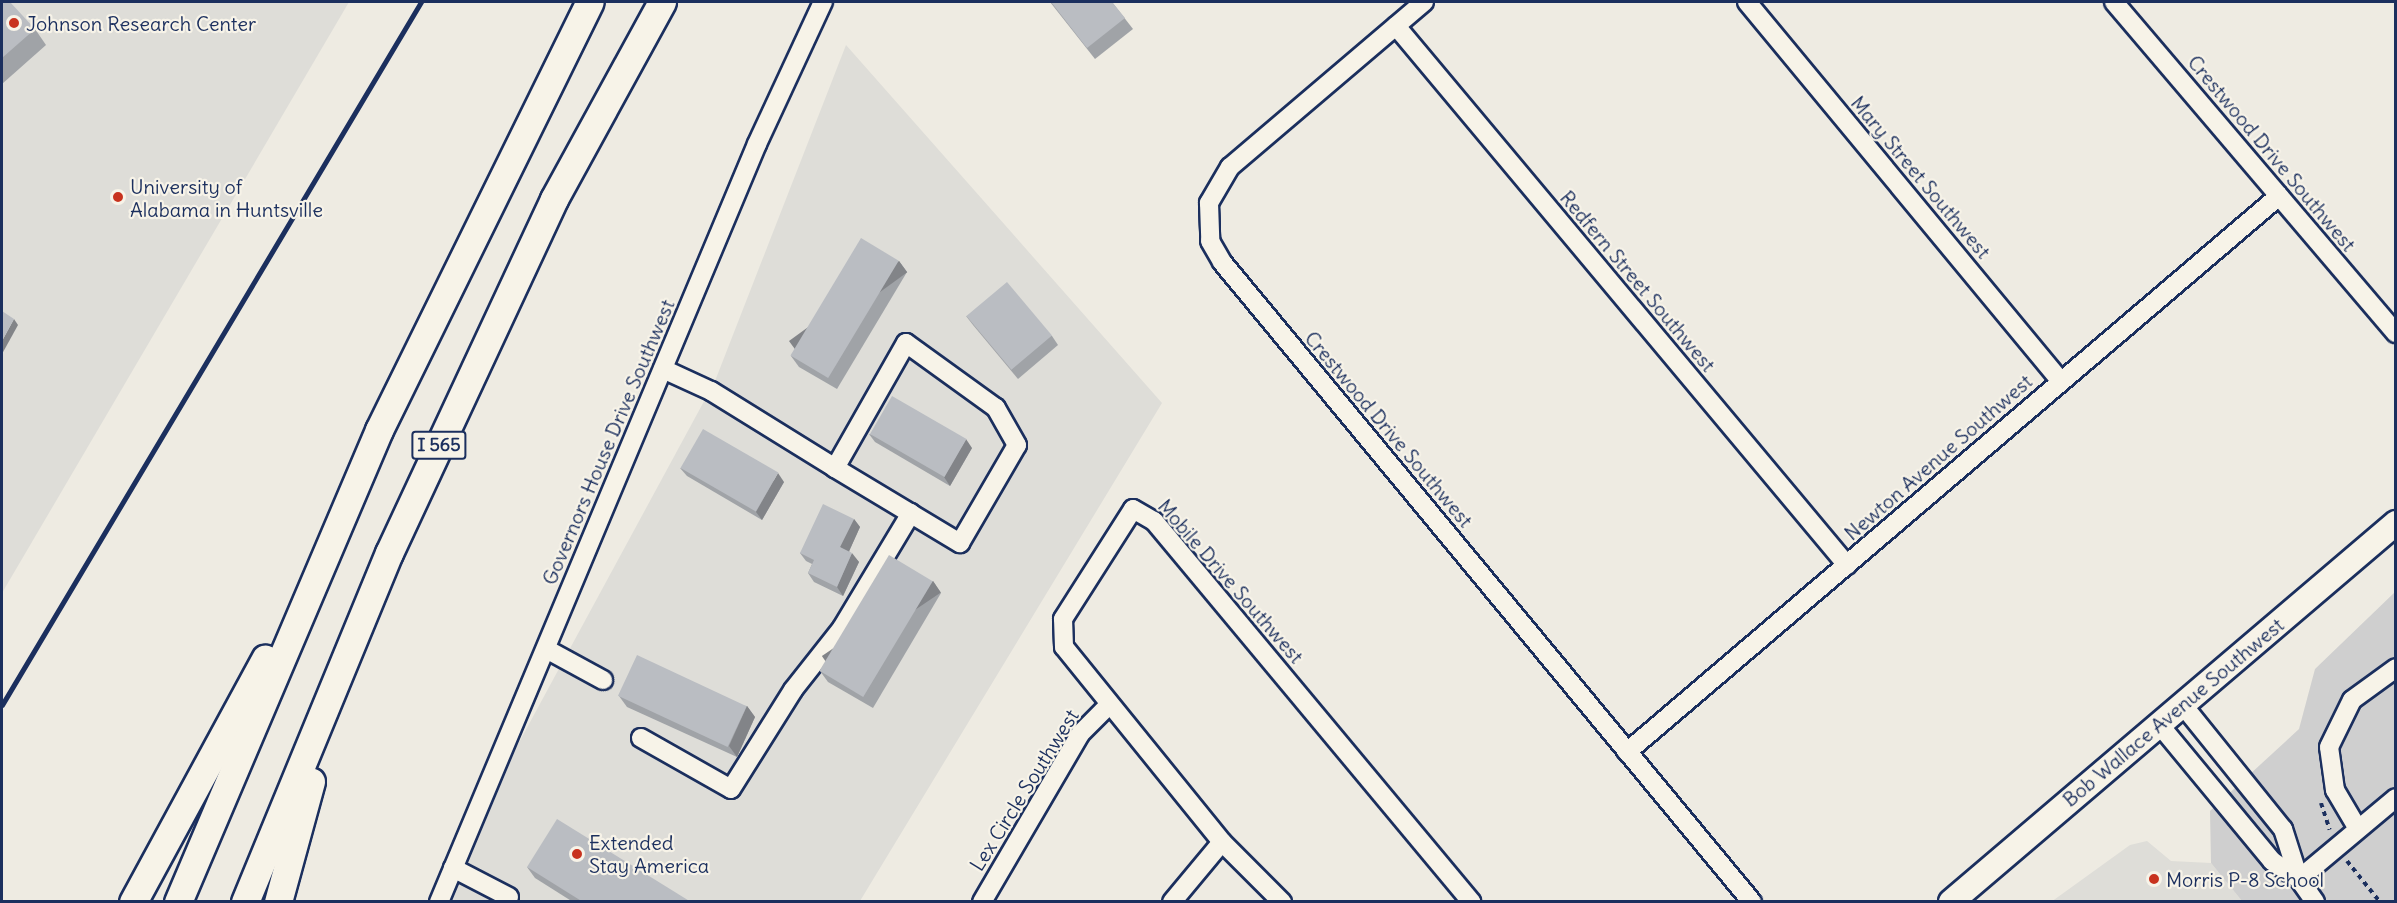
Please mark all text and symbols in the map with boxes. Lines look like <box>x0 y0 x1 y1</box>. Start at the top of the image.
place label: Johnson Research Center <box>26 11 256 35</box>
marker: Johnson Research Center <box>7 16 21 30</box>
street label: Crestwood Drive Southwest <box>2183 50 2361 256</box>
street label: Mary Street Southwest <box>1846 91 1996 263</box>
place label: University of Alabama in Huntsville <box>130 174 323 221</box>
street label: Redfern Street Southwest <box>1555 186 1721 376</box>
marker: University of Alabama in Huntsville <box>111 190 125 204</box>
street label: Governors House Drive Southwest <box>537 296 679 588</box>
street label: Crestwood Drive Southwest <box>1300 326 1478 532</box>
street label: Newton Avenue Southwest <box>1839 369 2037 545</box>
road number: I 565 <box>410 430 468 460</box>
street label: Mobile Drive Southwest <box>1153 494 1309 668</box>
street label: Bob Wallace Avenue Southwest <box>2058 612 2288 812</box>
street label: Lex Circle Southwest <box>965 705 1083 875</box>
place label: Extended Stay America <box>589 831 709 878</box>
marker: Extended Stay America <box>570 847 584 861</box>
place label: Morris P-8 School <box>2166 867 2324 891</box>
marker: Morris P-8 School <box>2147 872 2161 886</box>

